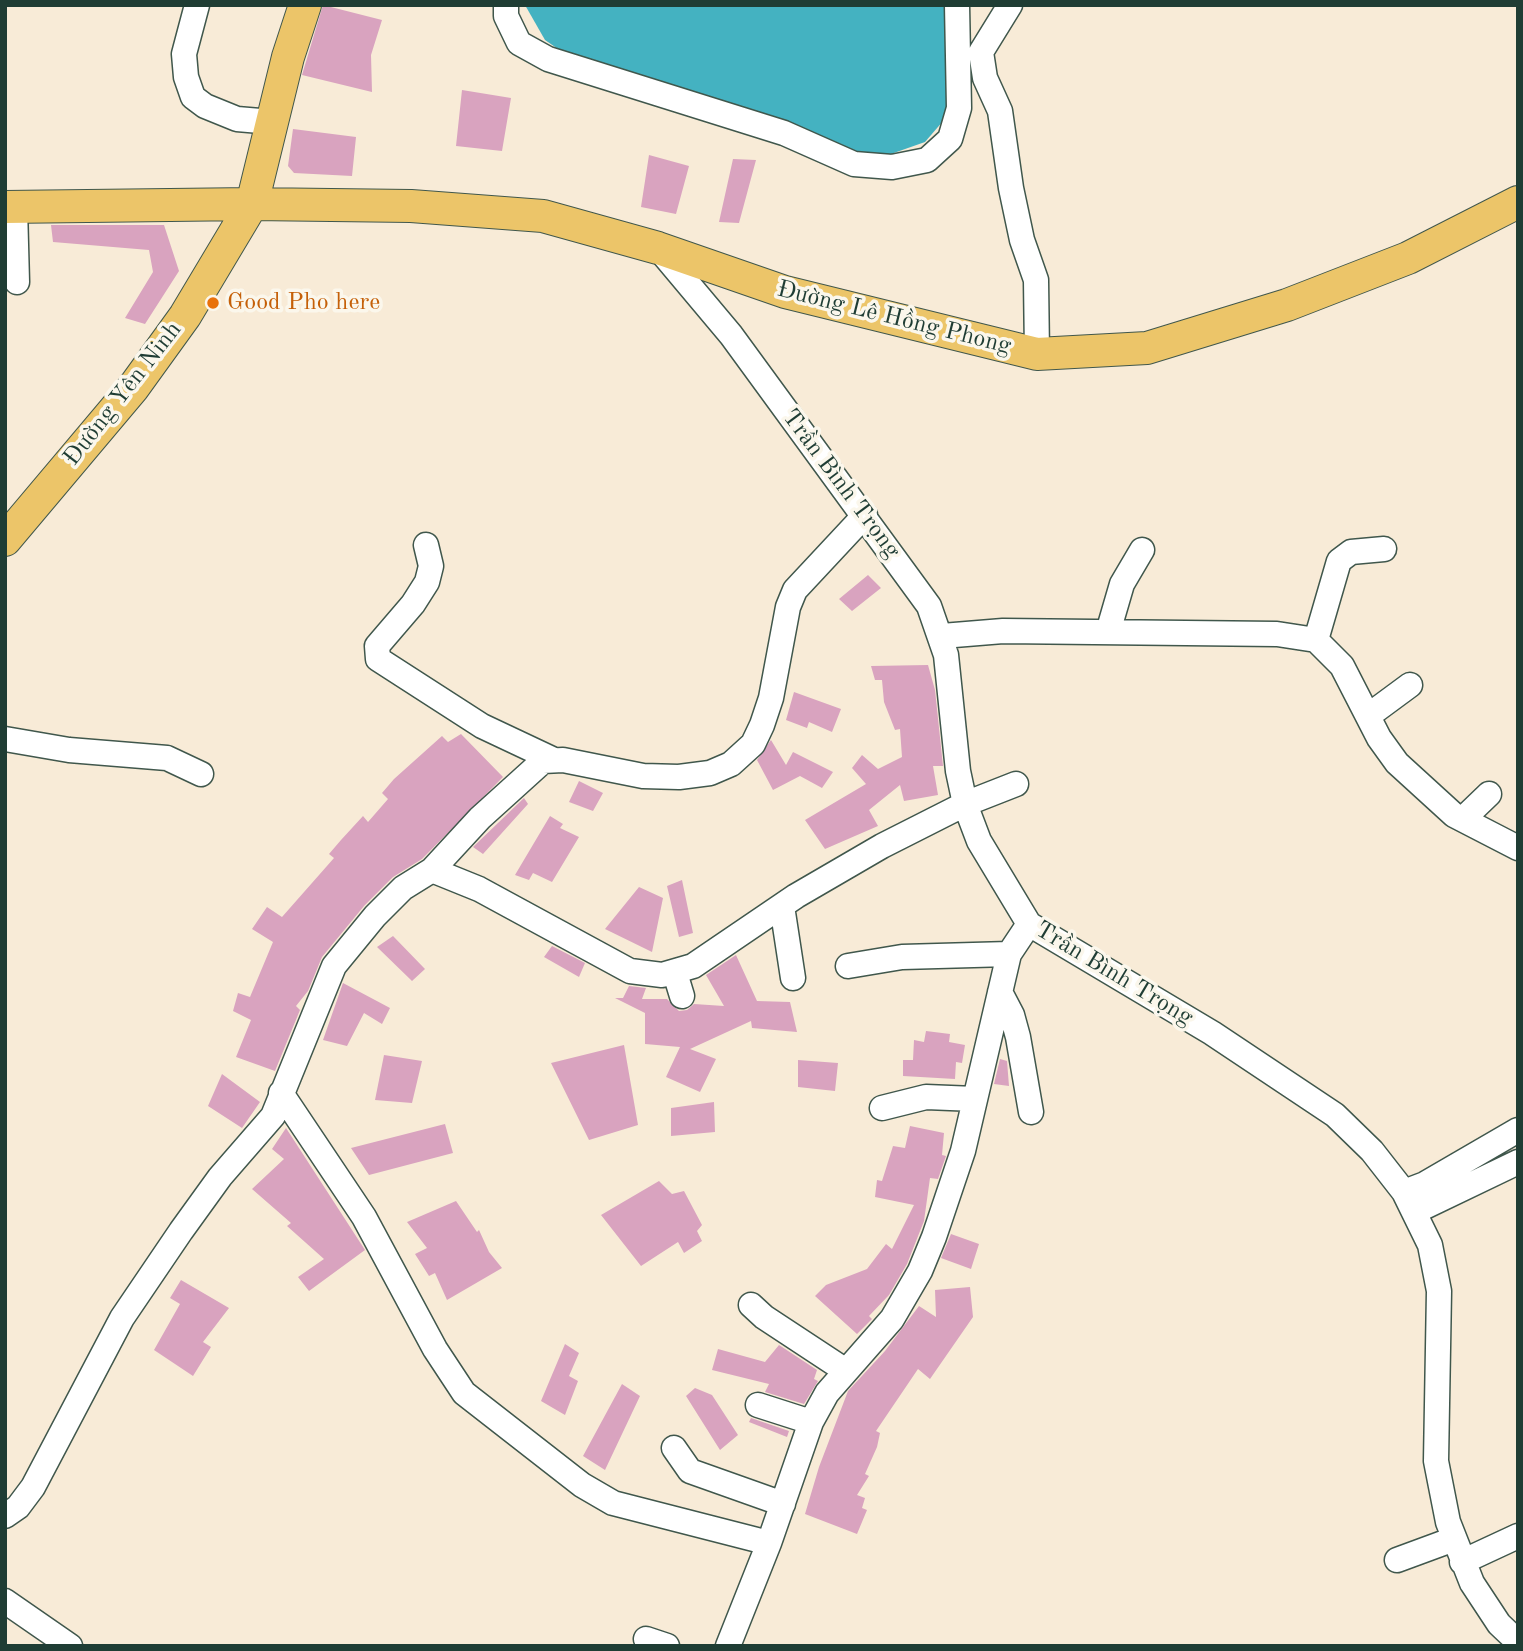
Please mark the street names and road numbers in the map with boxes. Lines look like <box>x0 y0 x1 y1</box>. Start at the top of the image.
street label: Đường Lê Hồng Phong <box>774 275 1014 361</box>
street label: Đường Yên Ninh <box>58 316 188 472</box>
street label: Trần Bình Trọng <box>776 404 906 564</box>
street label: Trần Bình Trọng <box>1030 916 1198 1032</box>

